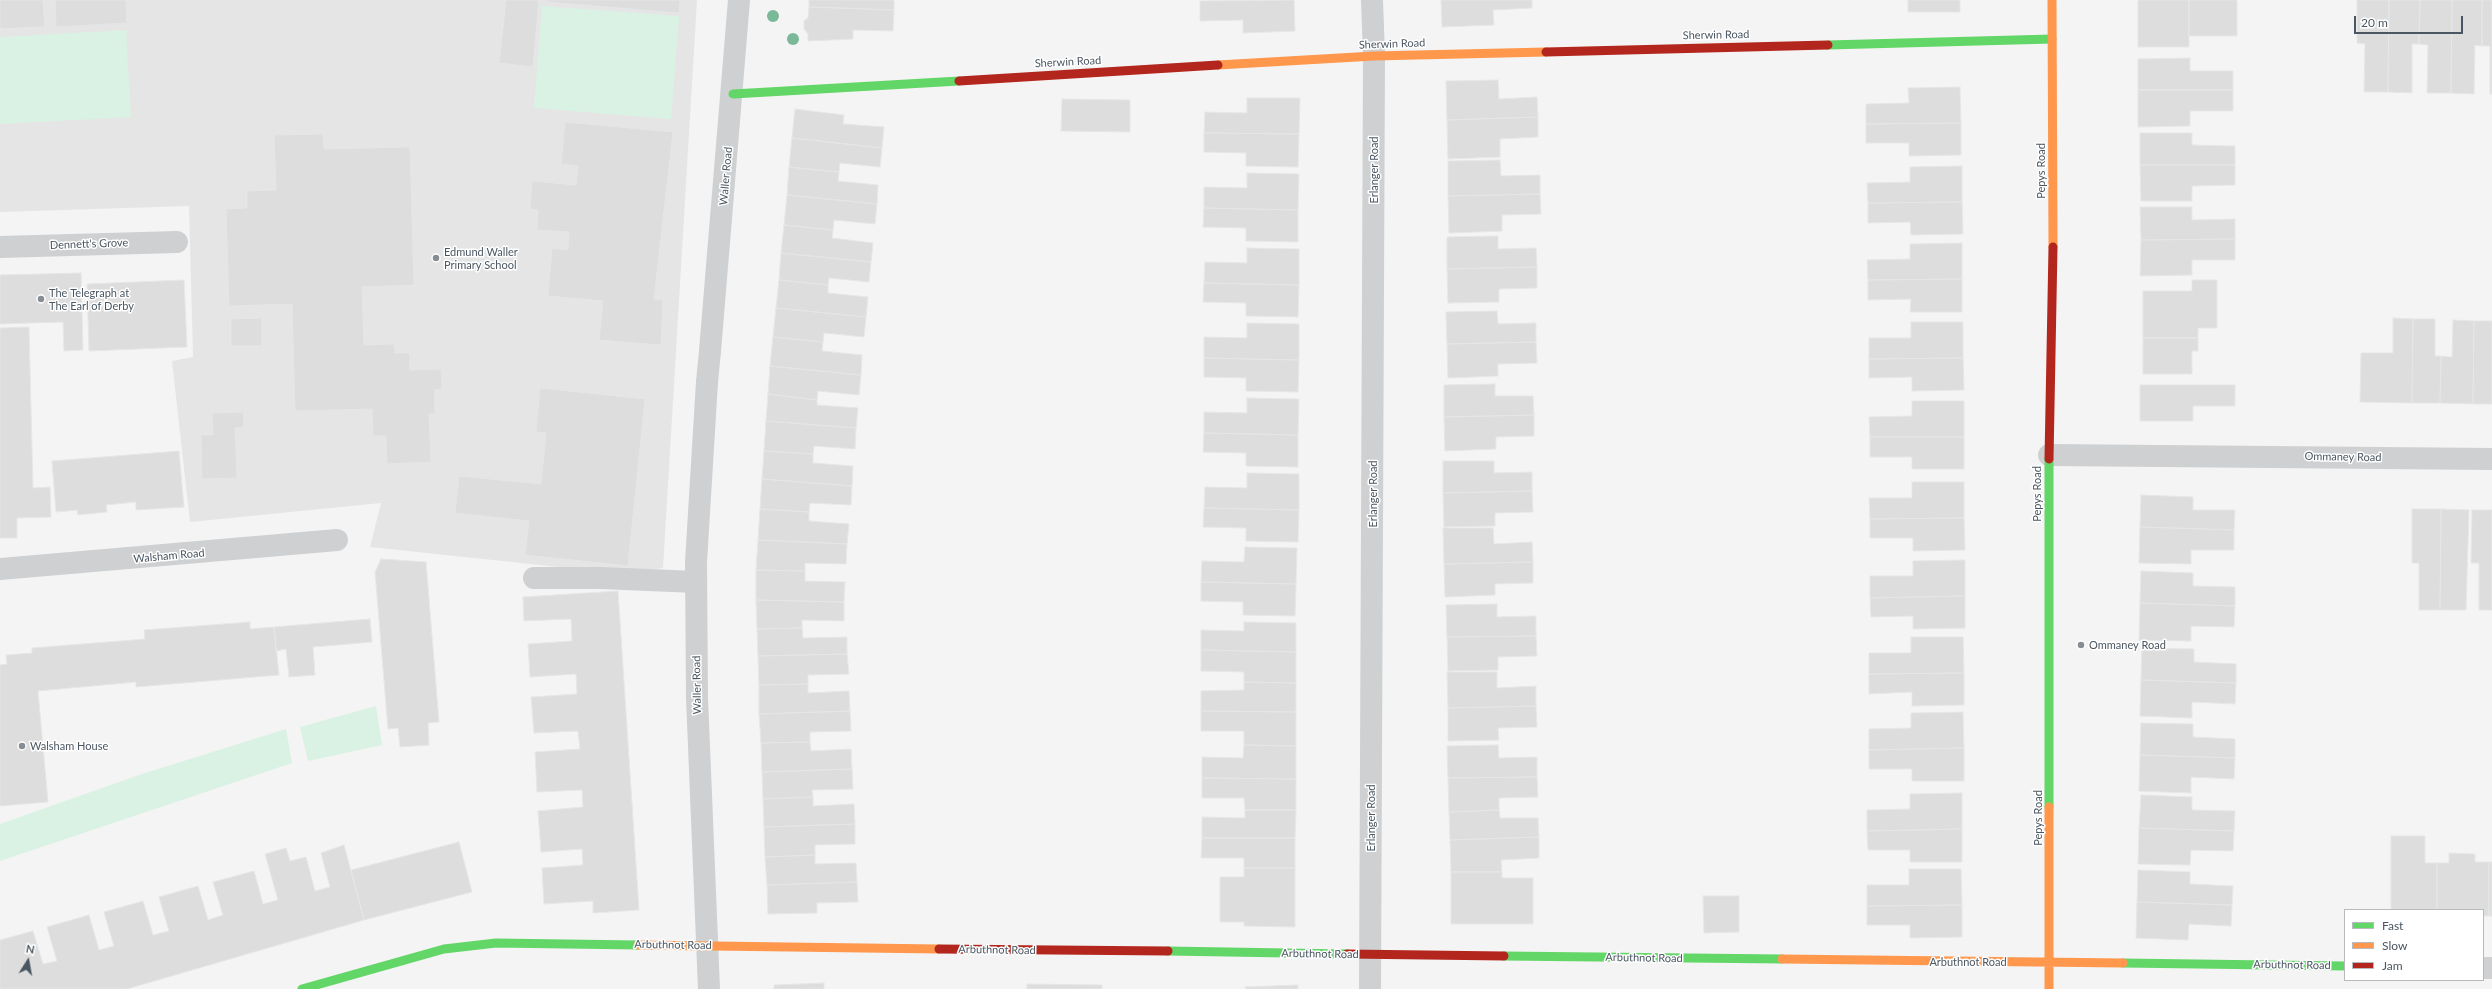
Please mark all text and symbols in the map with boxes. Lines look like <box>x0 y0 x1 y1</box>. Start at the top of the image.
scale bar <box>2356 8 2465 34</box>
text: 20 m <box>2361 15 2388 30</box>
street label: Sherwin Road <box>1683 28 1749 42</box>
street label: Sherwin Road <box>1359 36 1425 52</box>
street label: Sherwin Road <box>1034 54 1102 70</box>
street label: Erlanger Road <box>1367 136 1381 204</box>
street label: Pepys Road <box>2034 143 2048 199</box>
street label: Waller Road <box>717 146 735 206</box>
street label: Dennett's Grove <box>50 236 128 252</box>
place label: Edmund Waller Primary School <box>444 245 518 271</box>
marker: Edmund Waller Primary School <box>431 253 441 263</box>
place label: The Telegraph at The Earl of Derby <box>49 286 134 312</box>
marker: The Telegraph at The Earl of Derby <box>36 294 46 304</box>
street label: Ommaney Road <box>2304 450 2382 464</box>
street label: Erlanger Road <box>1366 460 1380 528</box>
street label: Pepys Road <box>2030 466 2044 522</box>
street label: Walsham Road <box>133 546 205 566</box>
place label: Ommaney Road <box>2089 638 2166 652</box>
marker: Ommaney Road <box>2076 640 2086 650</box>
street label: Waller Road <box>690 656 704 714</box>
place label: Walsham House <box>30 739 108 753</box>
marker: Walsham House <box>17 741 27 751</box>
street label: Erlanger Road <box>1364 784 1378 852</box>
street label: Pepys Road <box>2031 790 2045 846</box>
legend <box>2344 909 2484 981</box>
text: Fast <box>2382 918 2403 933</box>
street label: Arbuthnot Road <box>634 938 712 952</box>
text: Slow <box>2382 938 2407 953</box>
north arrow <box>8 941 48 981</box>
text: N <box>25 942 36 956</box>
street label: Arbuthnot Road <box>958 943 1036 957</box>
street label: Arbuthnot Road <box>1281 947 1359 961</box>
street label: Arbuthnot Road <box>1605 951 1683 965</box>
street label: Arbuthnot Road <box>1929 955 2007 969</box>
street label: Arbuthnot Road <box>2253 958 2331 972</box>
text: Jam <box>2382 958 2403 973</box>

